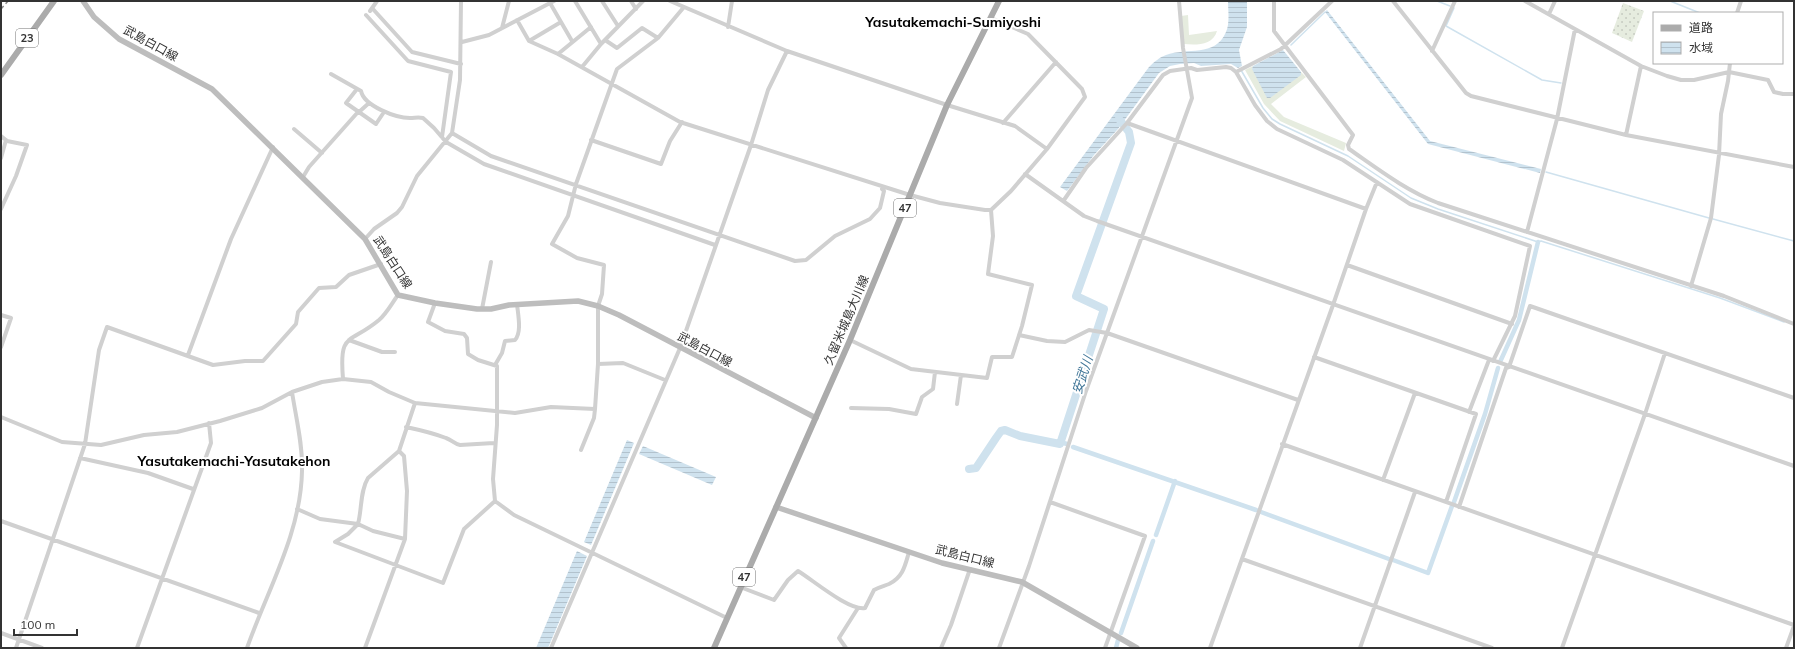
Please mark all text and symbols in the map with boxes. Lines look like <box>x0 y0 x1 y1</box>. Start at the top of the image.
legend <box>1653 12 1783 64</box>
district label: Yasutakemachi-Sumiyoshi <box>864 13 1041 31</box>
text: 道路 <box>1689 20 1713 35</box>
street label: 武島白口線 <box>121 22 181 64</box>
road number: 23 <box>16 29 38 47</box>
text: 水域 <box>1689 40 1713 55</box>
road number: 47 <box>894 199 916 217</box>
street label: 武島白口線 <box>370 233 416 291</box>
street label: 久留米城島大川線 <box>820 273 872 367</box>
street label: 武島白口線 <box>675 328 735 370</box>
water label: 安武川 <box>1068 352 1096 396</box>
district label: Yasutakemachi-Yasutakehon <box>137 452 330 470</box>
street label: 武島白口線 <box>934 541 996 571</box>
road number: 47 <box>733 568 755 586</box>
scale bar <box>14 611 77 637</box>
text: 100 m <box>20 617 55 632</box>

